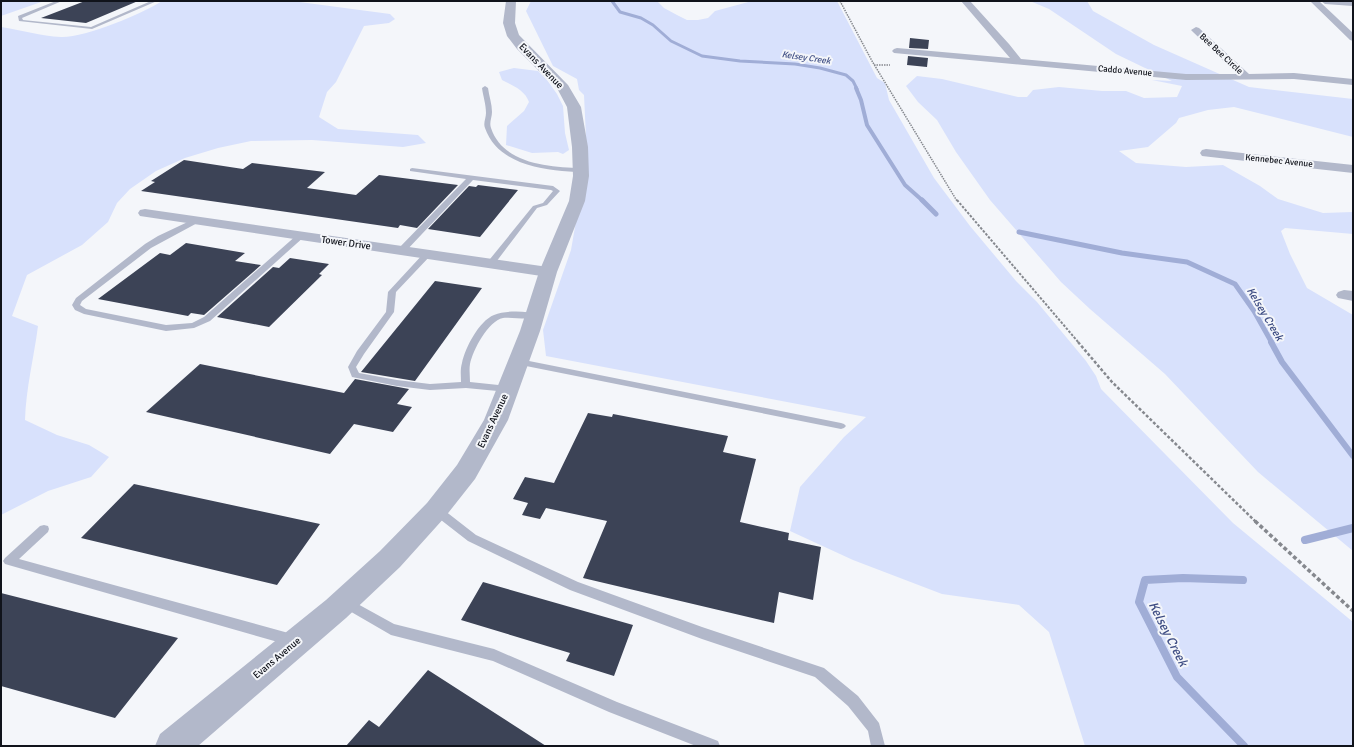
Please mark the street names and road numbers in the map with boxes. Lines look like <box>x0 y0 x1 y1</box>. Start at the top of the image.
street label: Bee Bee Circle <box>1197 31 1245 77</box>
street label: Evans Avenue <box>516 41 566 91</box>
street label: Caddo Avenue <box>1097 63 1153 79</box>
street label: Kennebec Avenue <box>1245 152 1314 170</box>
street label: Tower Drive <box>321 234 371 252</box>
street label: Evans Avenue <box>475 392 511 450</box>
street label: Evans Avenue <box>251 635 303 681</box>

